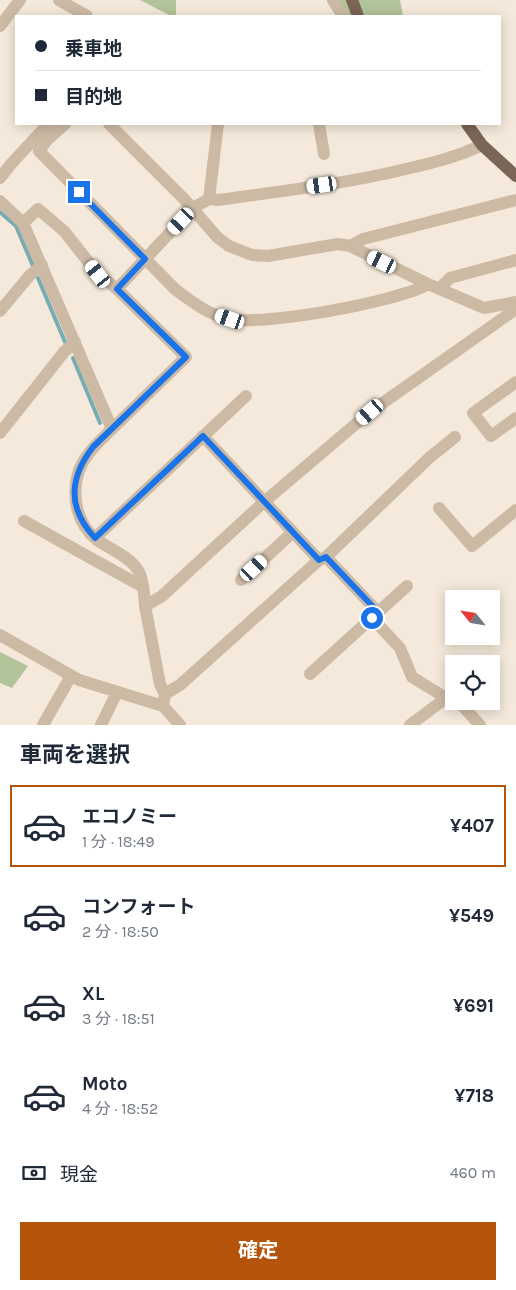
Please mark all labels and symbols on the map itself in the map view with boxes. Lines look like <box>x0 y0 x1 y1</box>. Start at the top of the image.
car <box>306 175 337 195</box>
route end <box>68 181 90 203</box>
car <box>165 205 196 237</box>
car <box>365 249 398 275</box>
car <box>82 258 113 290</box>
car <box>213 307 246 331</box>
car <box>353 396 386 428</box>
car <box>237 552 270 584</box>
north arrow <box>445 590 500 645</box>
route start <box>361 607 383 629</box>

